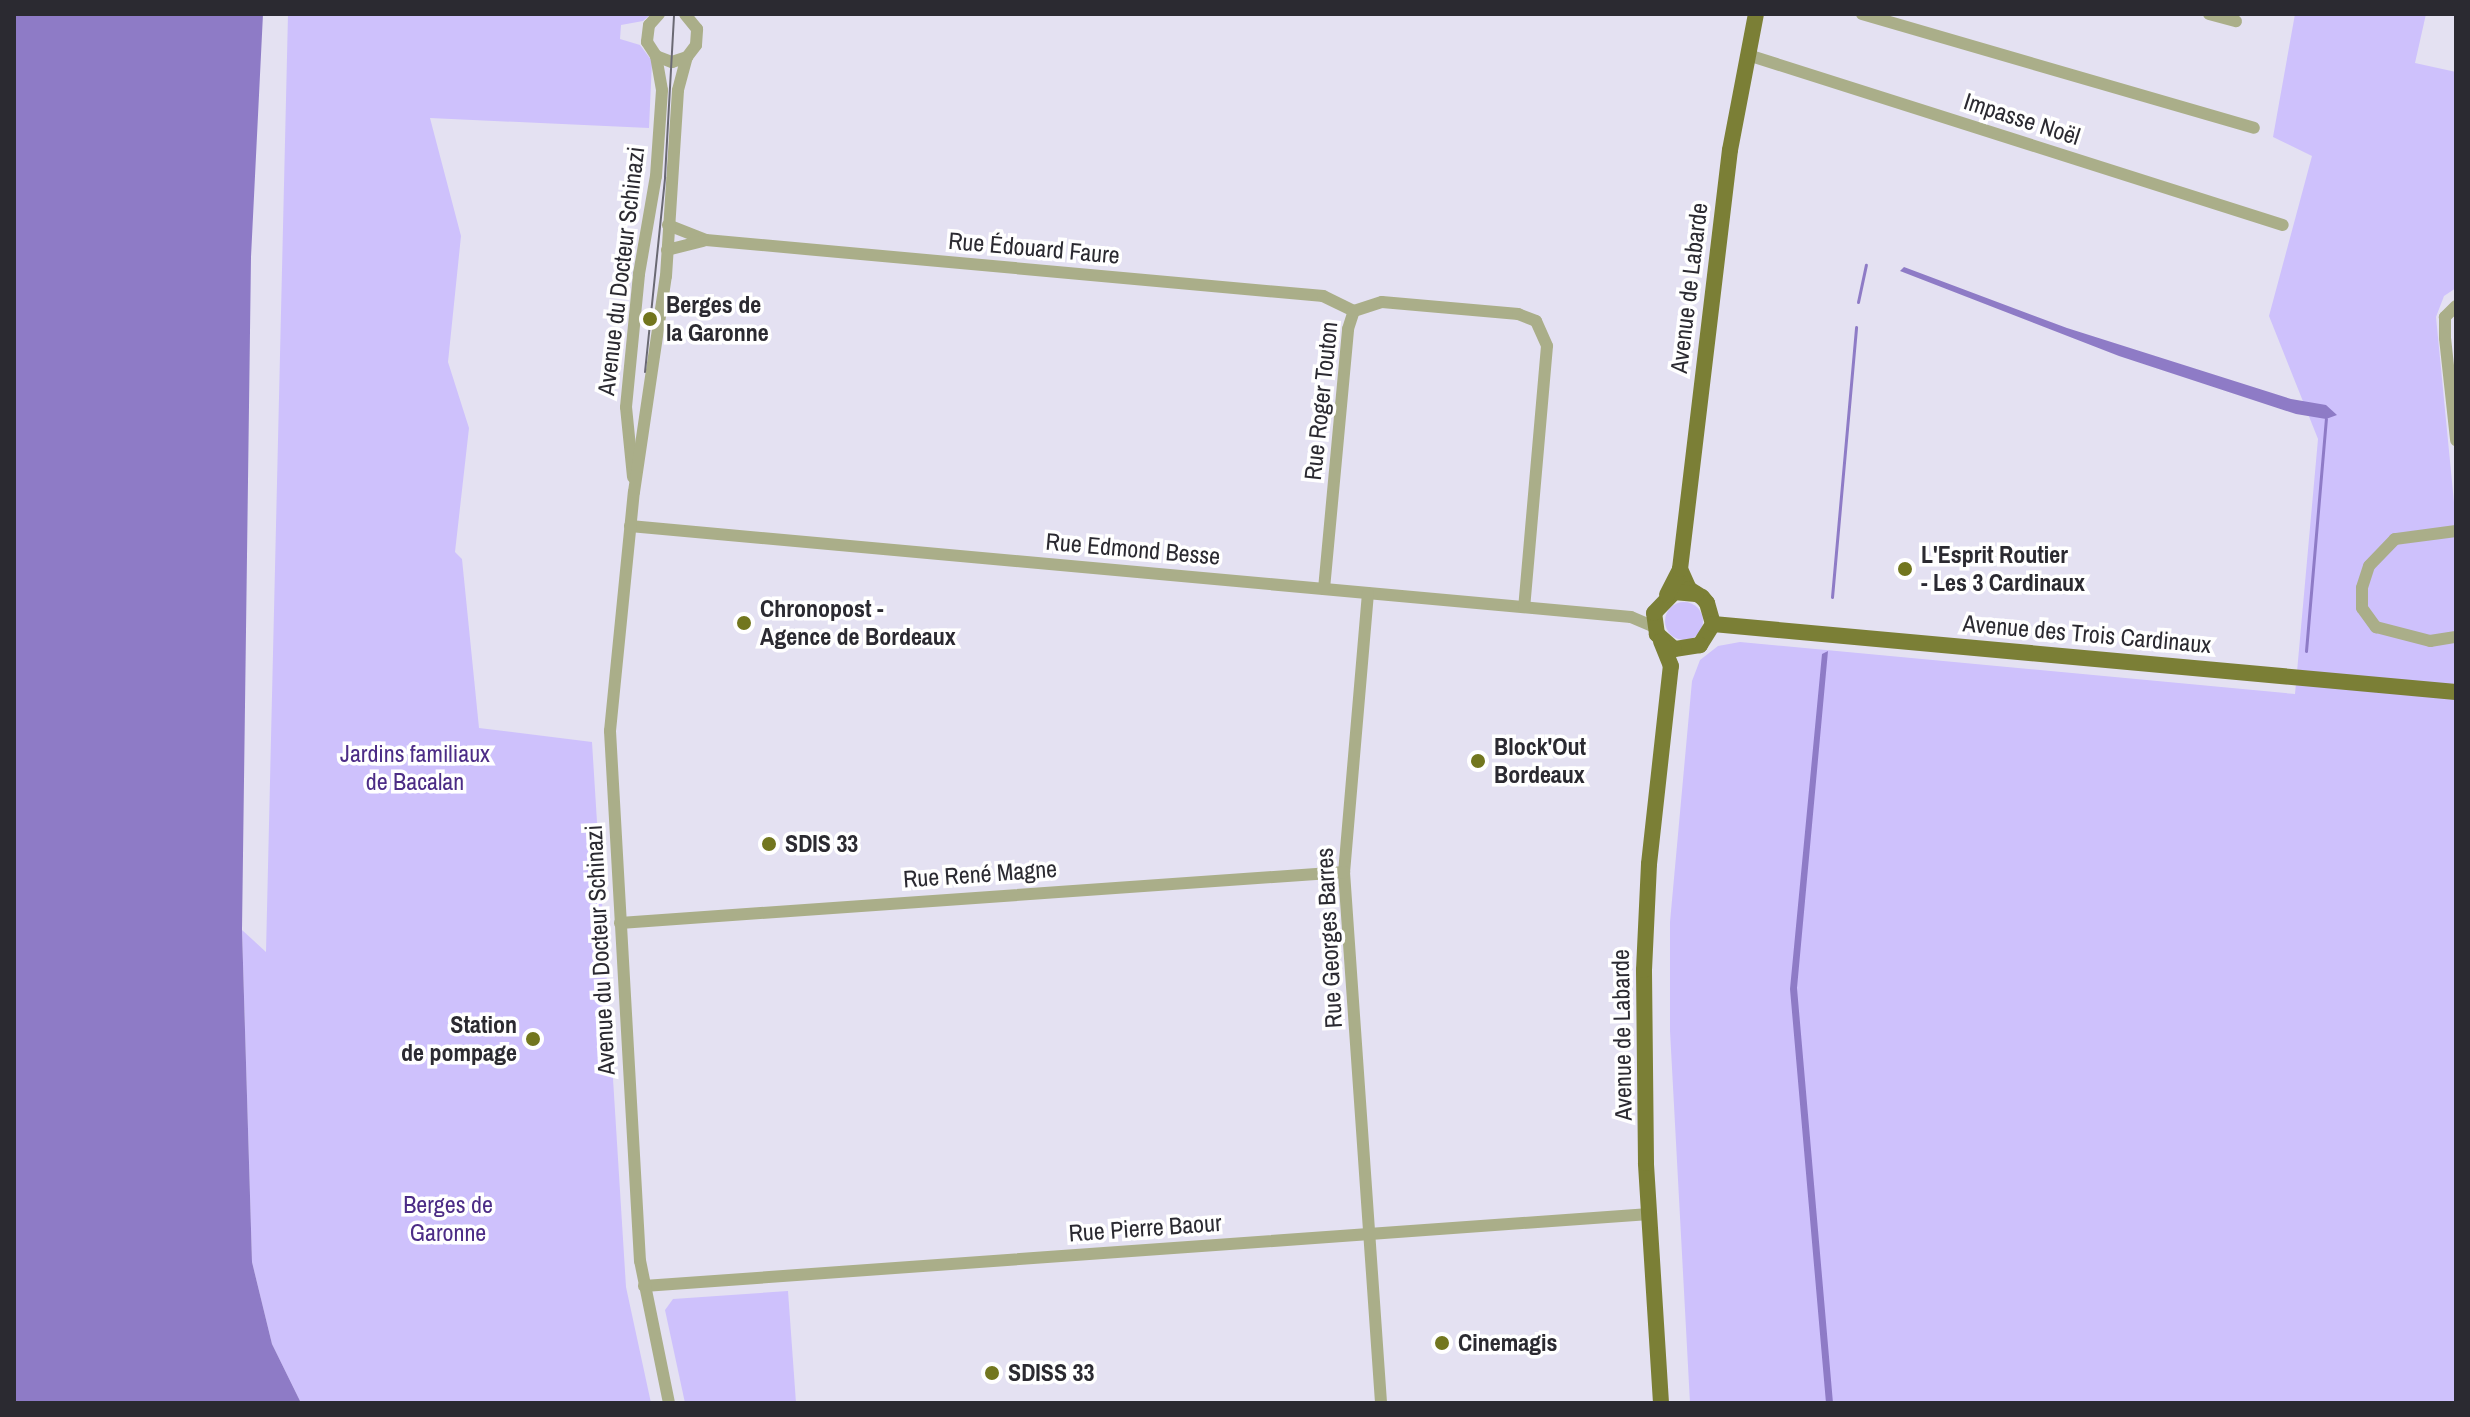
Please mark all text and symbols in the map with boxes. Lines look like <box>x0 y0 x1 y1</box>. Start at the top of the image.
street label: Impasse Noël <box>1960 87 2084 151</box>
street label: Avenue du Docteur Schinazi <box>591 145 651 397</box>
street label: Avenue de Labarde <box>1664 201 1714 375</box>
street label: Rue Édouard Faure <box>947 226 1121 270</box>
place label: Berges de la Garonne <box>666 291 769 347</box>
marker: Berges de la Garonne <box>641 310 659 328</box>
street label: Rue Roger Touton <box>1298 320 1344 482</box>
street label: Rue Edmond Besse <box>1045 527 1221 571</box>
place label: L'Esprit Routier - Les 3 Cardinaux <box>1921 541 2085 597</box>
marker: L'Esprit Routier - Les 3 Cardinaux <box>1896 560 1914 578</box>
place label: Chronopost - Agence de Bordeaux <box>760 595 956 651</box>
street label: Avenue des Trois Cardinaux <box>1961 609 2213 659</box>
marker: Chronopost - Agence de Bordeaux <box>735 614 753 632</box>
place label: Block'Out Bordeaux <box>1494 733 1586 789</box>
park label: Jardins familiaux de Bacalan <box>340 740 490 796</box>
marker: Block'Out Bordeaux <box>1469 752 1487 770</box>
street label: Avenue du Docteur Schinazi <box>579 824 621 1076</box>
place label: SDIS 33 <box>785 830 858 858</box>
marker: SDIS 33 <box>760 835 778 853</box>
street label: Rue Georges Barres <box>1310 847 1348 1029</box>
street label: Rue René Magne <box>902 854 1058 894</box>
street label: Avenue de Labarde <box>1606 949 1638 1121</box>
place label: Station de pompage <box>401 1011 517 1067</box>
marker: Station de pompage <box>524 1030 542 1048</box>
park label: Berges de Garonne <box>403 1191 493 1247</box>
street label: Rue Pierre Baour <box>1068 1208 1222 1248</box>
place label: Cinemagis <box>1458 1329 1558 1357</box>
marker: Cinemagis <box>1433 1334 1451 1352</box>
place label: SDISS 33 <box>1008 1359 1094 1387</box>
marker: SDISS 33 <box>983 1364 1001 1382</box>

